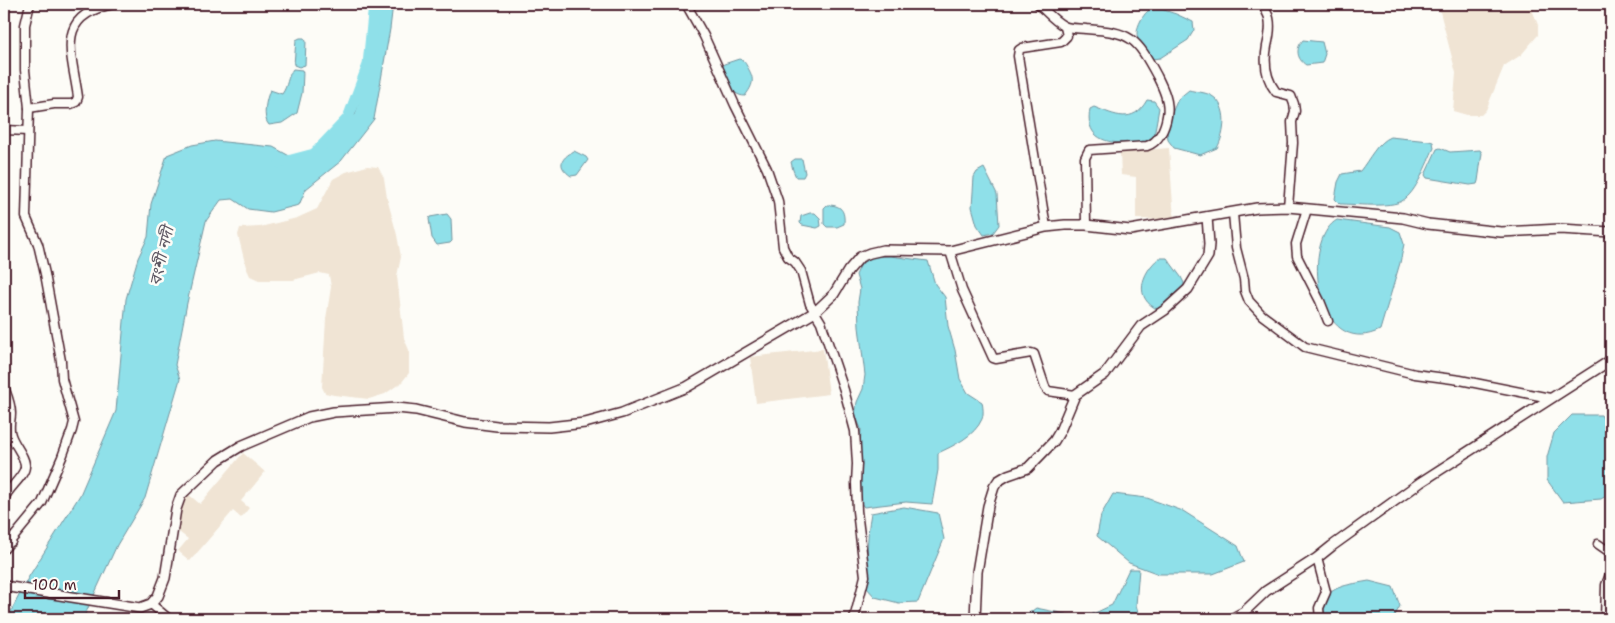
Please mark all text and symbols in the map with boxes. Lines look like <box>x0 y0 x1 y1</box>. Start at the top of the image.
water label: বংশী নদী <box>145 222 179 288</box>
scale bar <box>25 568 119 600</box>
text: 100 m <box>32 575 77 595</box>

